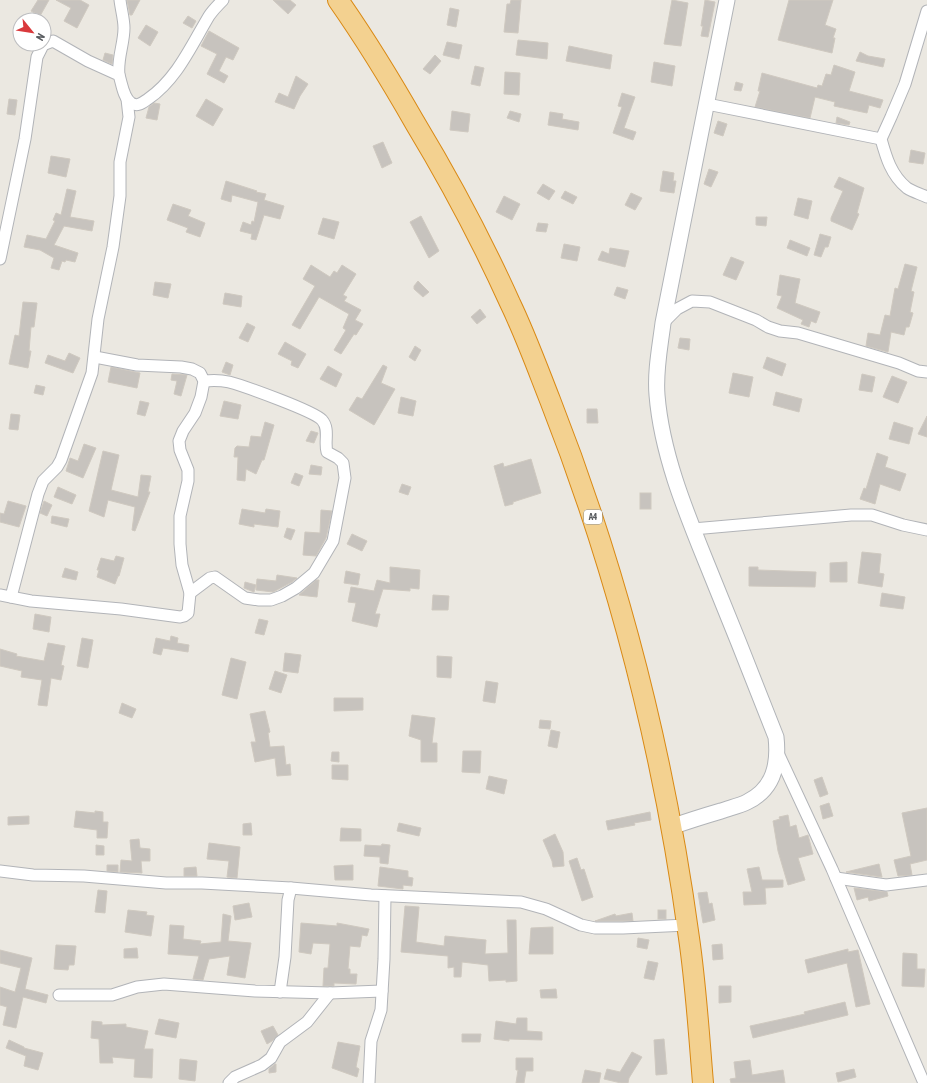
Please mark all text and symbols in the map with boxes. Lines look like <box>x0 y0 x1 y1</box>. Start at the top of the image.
north arrow <box>12 12 52 52</box>
text: N <box>34 31 47 43</box>
road number: A4 <box>584 510 602 524</box>

